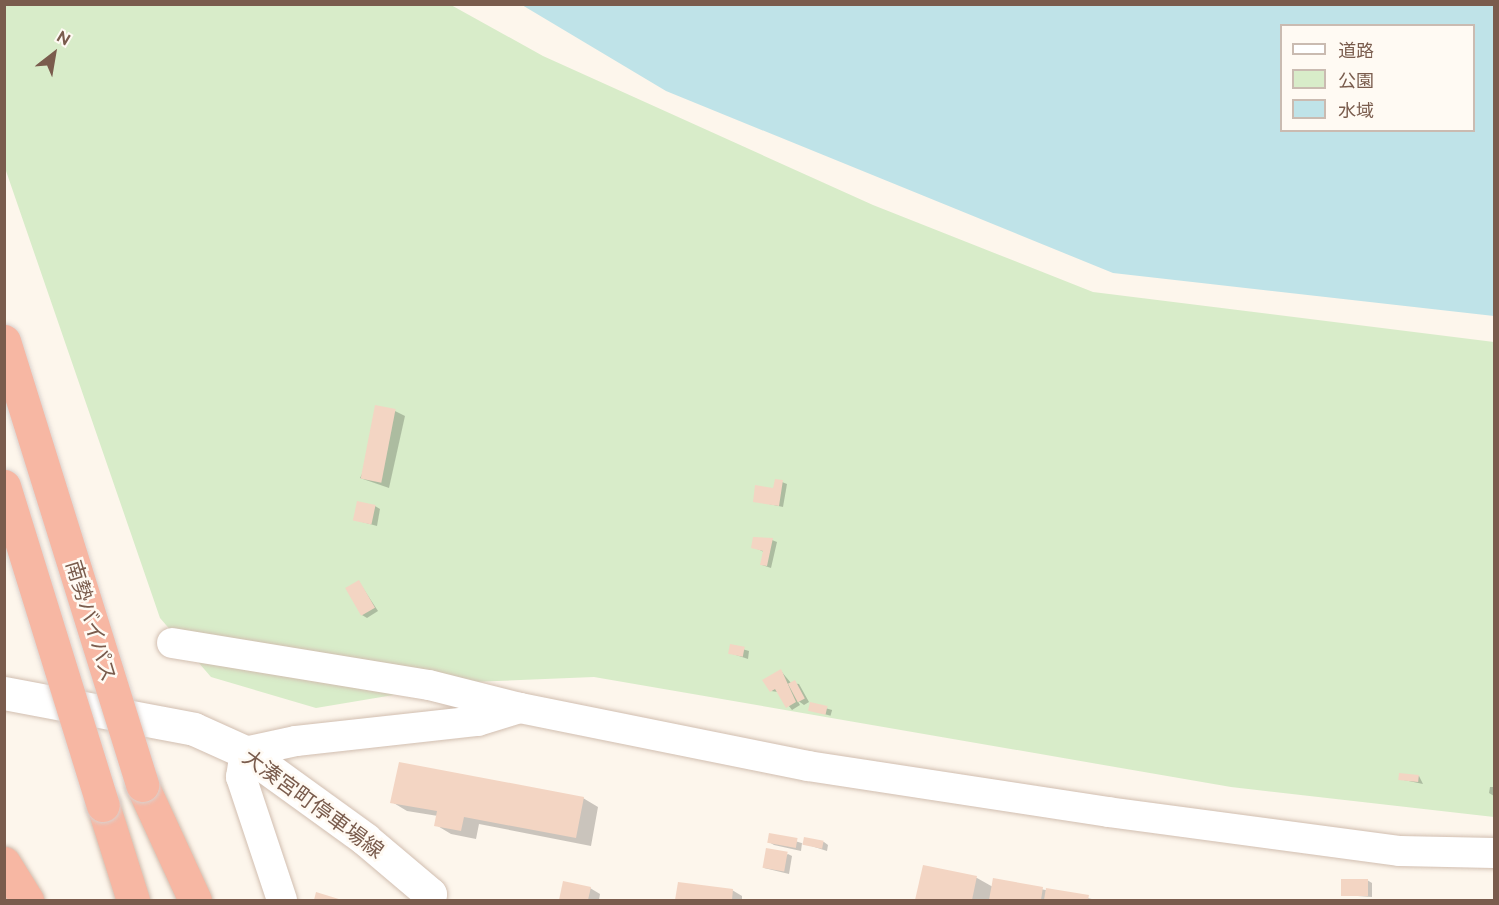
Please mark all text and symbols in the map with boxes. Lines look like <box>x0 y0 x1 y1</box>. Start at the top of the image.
north arrow <box>24 24 84 84</box>
legend <box>1280 24 1475 132</box>
text: N <box>53 27 74 49</box>
text: 道路 <box>1338 40 1374 61</box>
text: 公園 <box>1338 70 1374 91</box>
text: 水域 <box>1338 100 1374 121</box>
street label: 南勢バイパス <box>61 557 121 685</box>
street label: 大湊宮町停車場線 <box>238 744 388 864</box>

